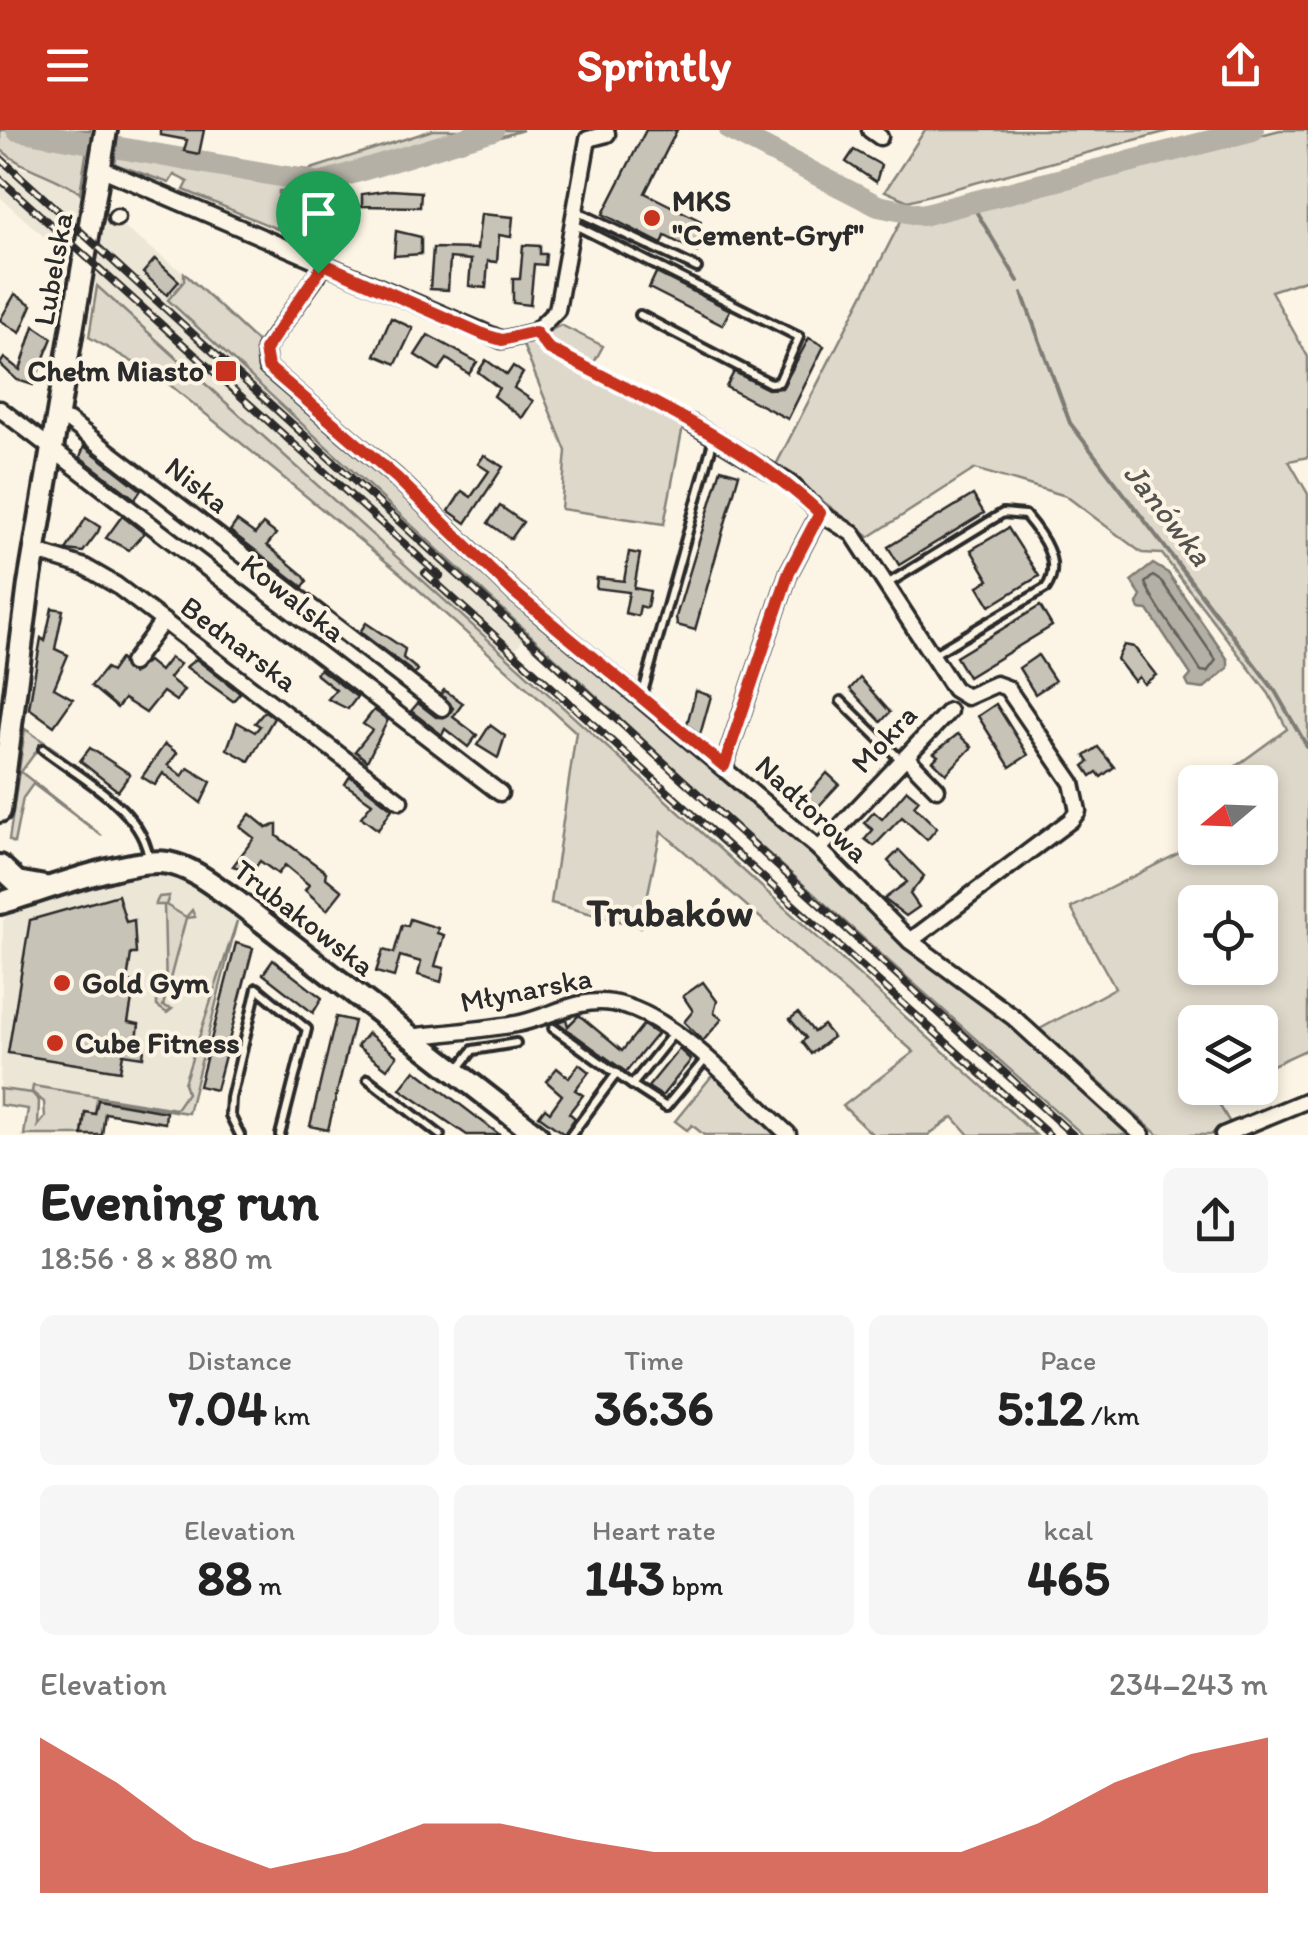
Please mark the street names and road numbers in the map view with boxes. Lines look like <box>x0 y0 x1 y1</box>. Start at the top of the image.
street label: Lubelska <box>24 209 81 328</box>
street label: Niska <box>158 448 237 521</box>
street label: Kowalska <box>234 545 353 650</box>
street label: Bednarska <box>173 588 306 700</box>
street label: Mokra <box>843 696 925 781</box>
street label: Nadtorowa <box>748 747 877 871</box>
street label: Trubakowska <box>226 851 383 984</box>
street label: Młynarska <box>457 959 595 1020</box>

